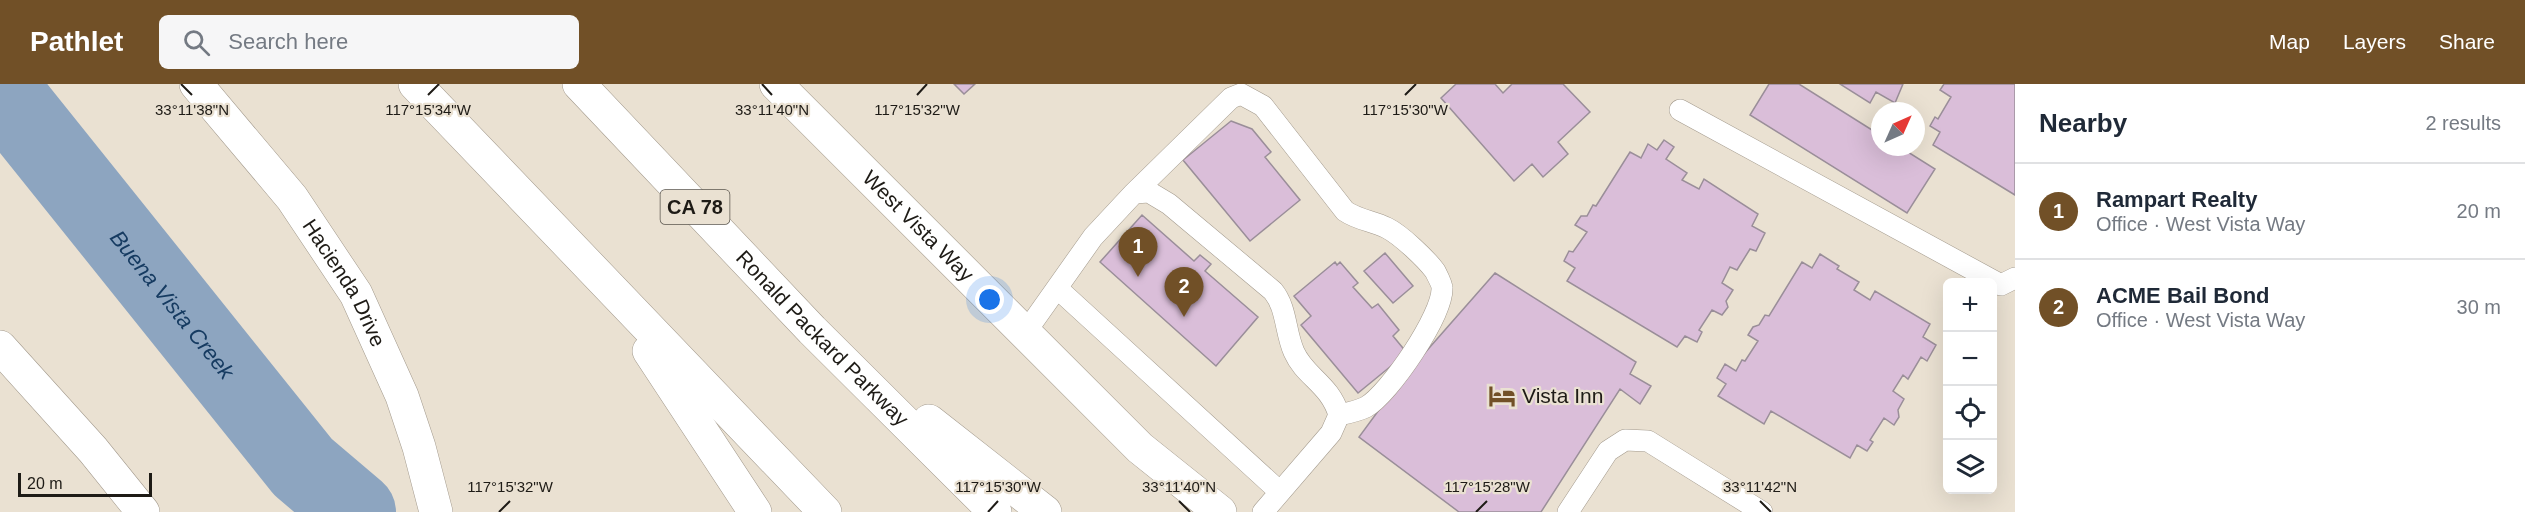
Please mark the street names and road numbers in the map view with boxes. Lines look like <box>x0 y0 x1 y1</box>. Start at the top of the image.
street label: West Vista Way <box>858 166 979 286</box>
road number: CA 78 <box>660 190 730 224</box>
street label: Hacienda Drive <box>298 215 390 350</box>
street label: Ronald Packard Parkway <box>732 246 914 431</box>

